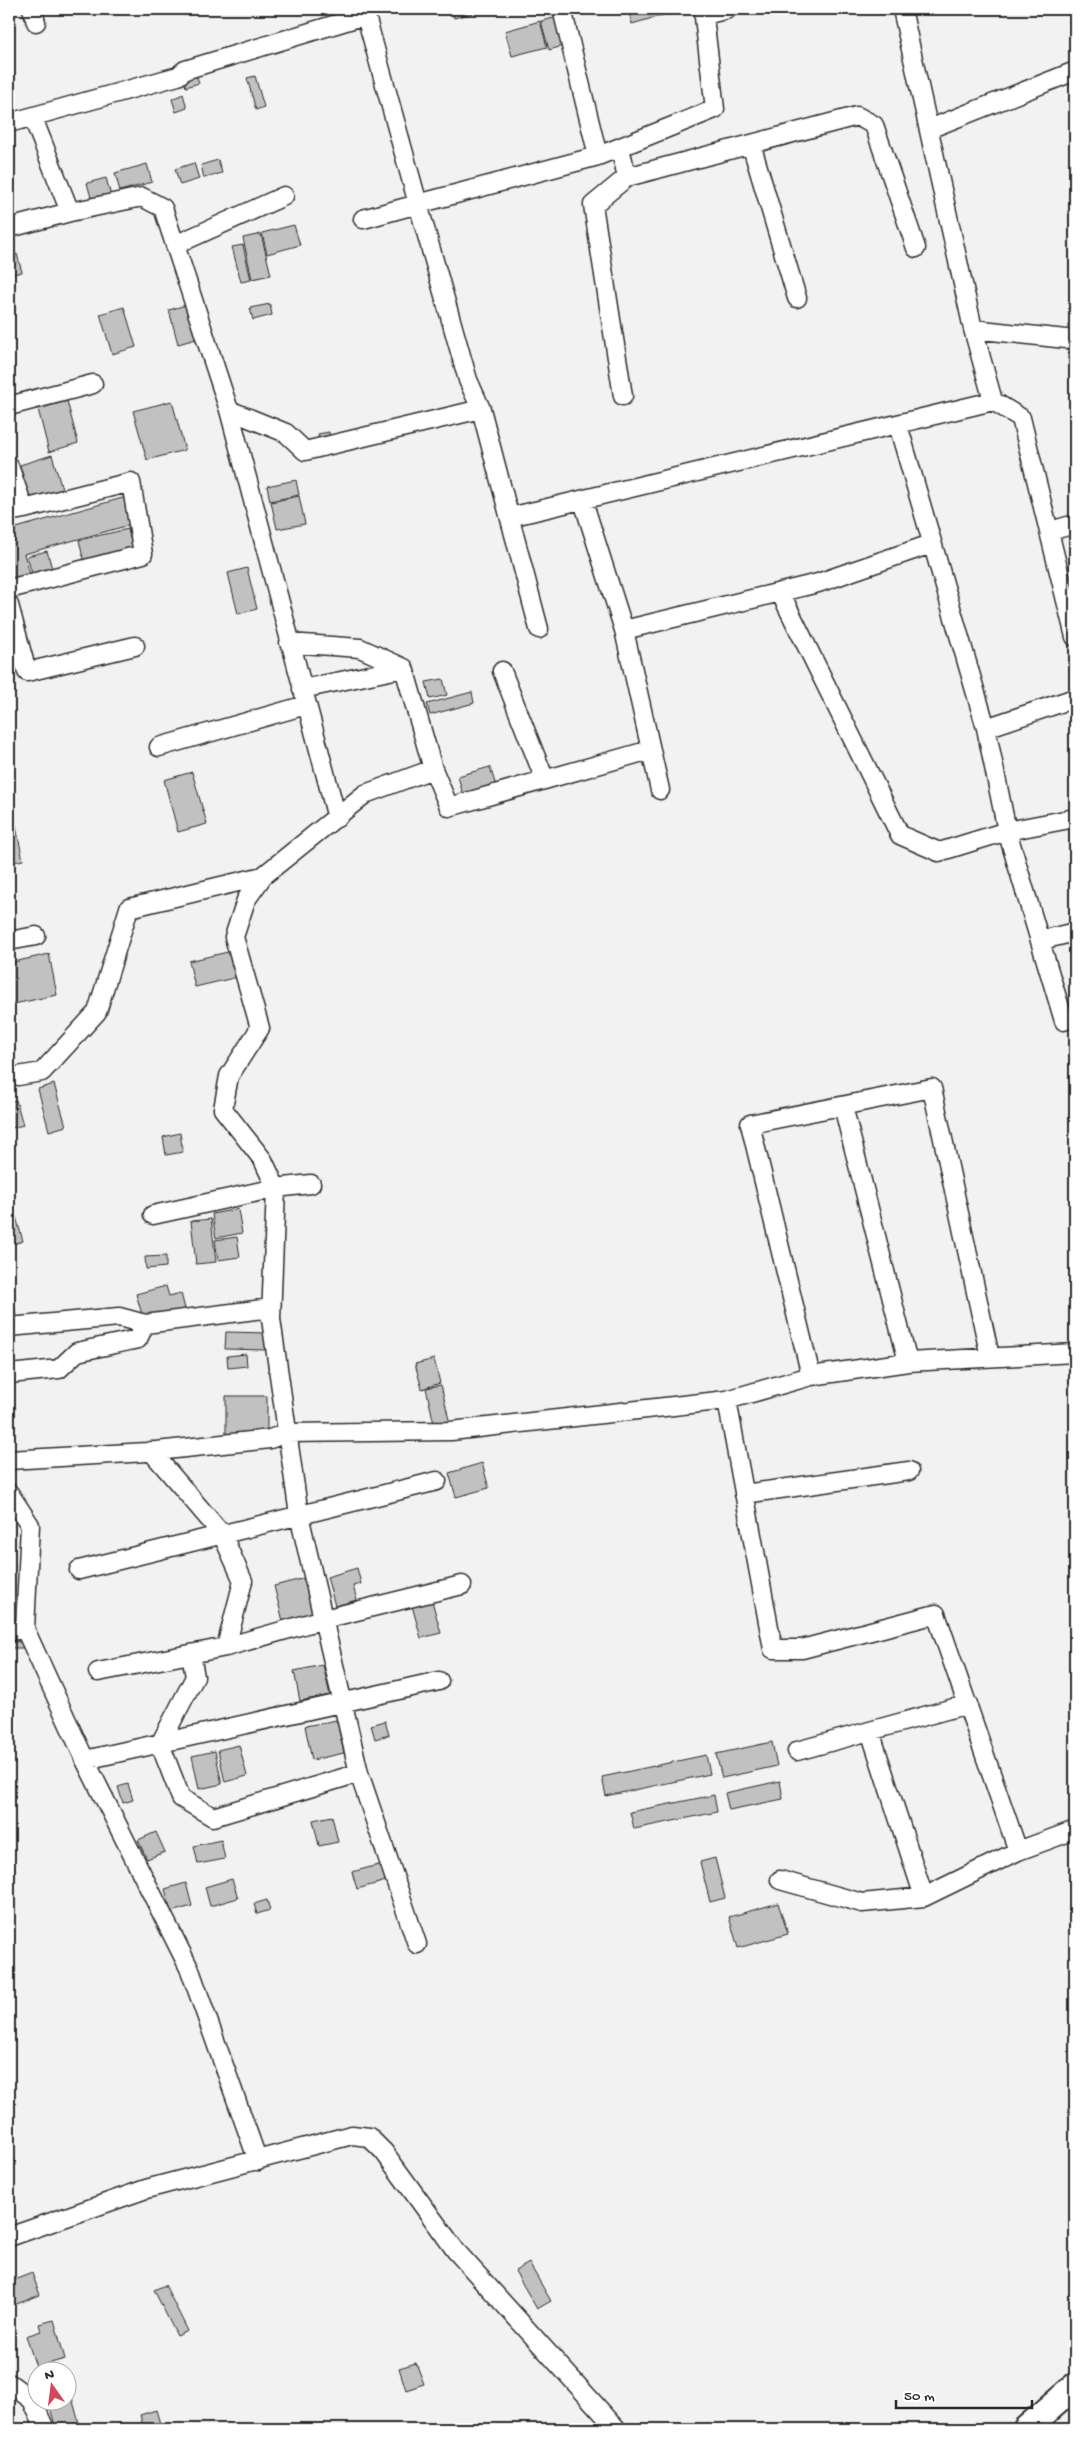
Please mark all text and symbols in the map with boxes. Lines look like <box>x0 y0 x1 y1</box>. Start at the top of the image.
north arrow <box>28 2360 78 2410</box>
text: N <box>43 2366 56 2385</box>
scale bar <box>896 2378 1033 2410</box>
text: 50 m <box>904 2388 935 2406</box>

